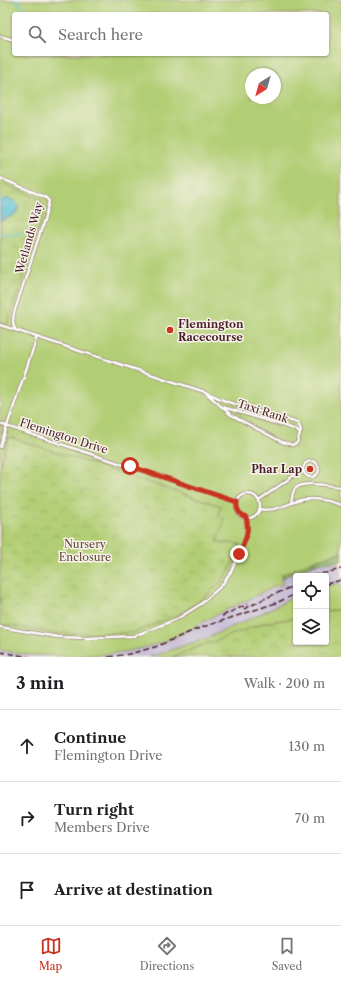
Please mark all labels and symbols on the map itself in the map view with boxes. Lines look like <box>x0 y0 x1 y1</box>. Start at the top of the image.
north arrow <box>245 68 281 104</box>
street label: Wetlands Way <box>12 200 46 276</box>
place label: Flemington Racecourse <box>178 317 244 344</box>
marker: Flemington Racecourse <box>165 325 175 335</box>
street label: Taxi Rank <box>236 396 291 426</box>
street label: Flemington Drive <box>18 415 110 457</box>
route start <box>121 457 139 475</box>
place label: Phar Lap <box>251 462 302 476</box>
marker: Phar Lap <box>305 464 315 474</box>
park label: Nursery Enclosure <box>59 537 111 564</box>
route end <box>230 545 248 563</box>

